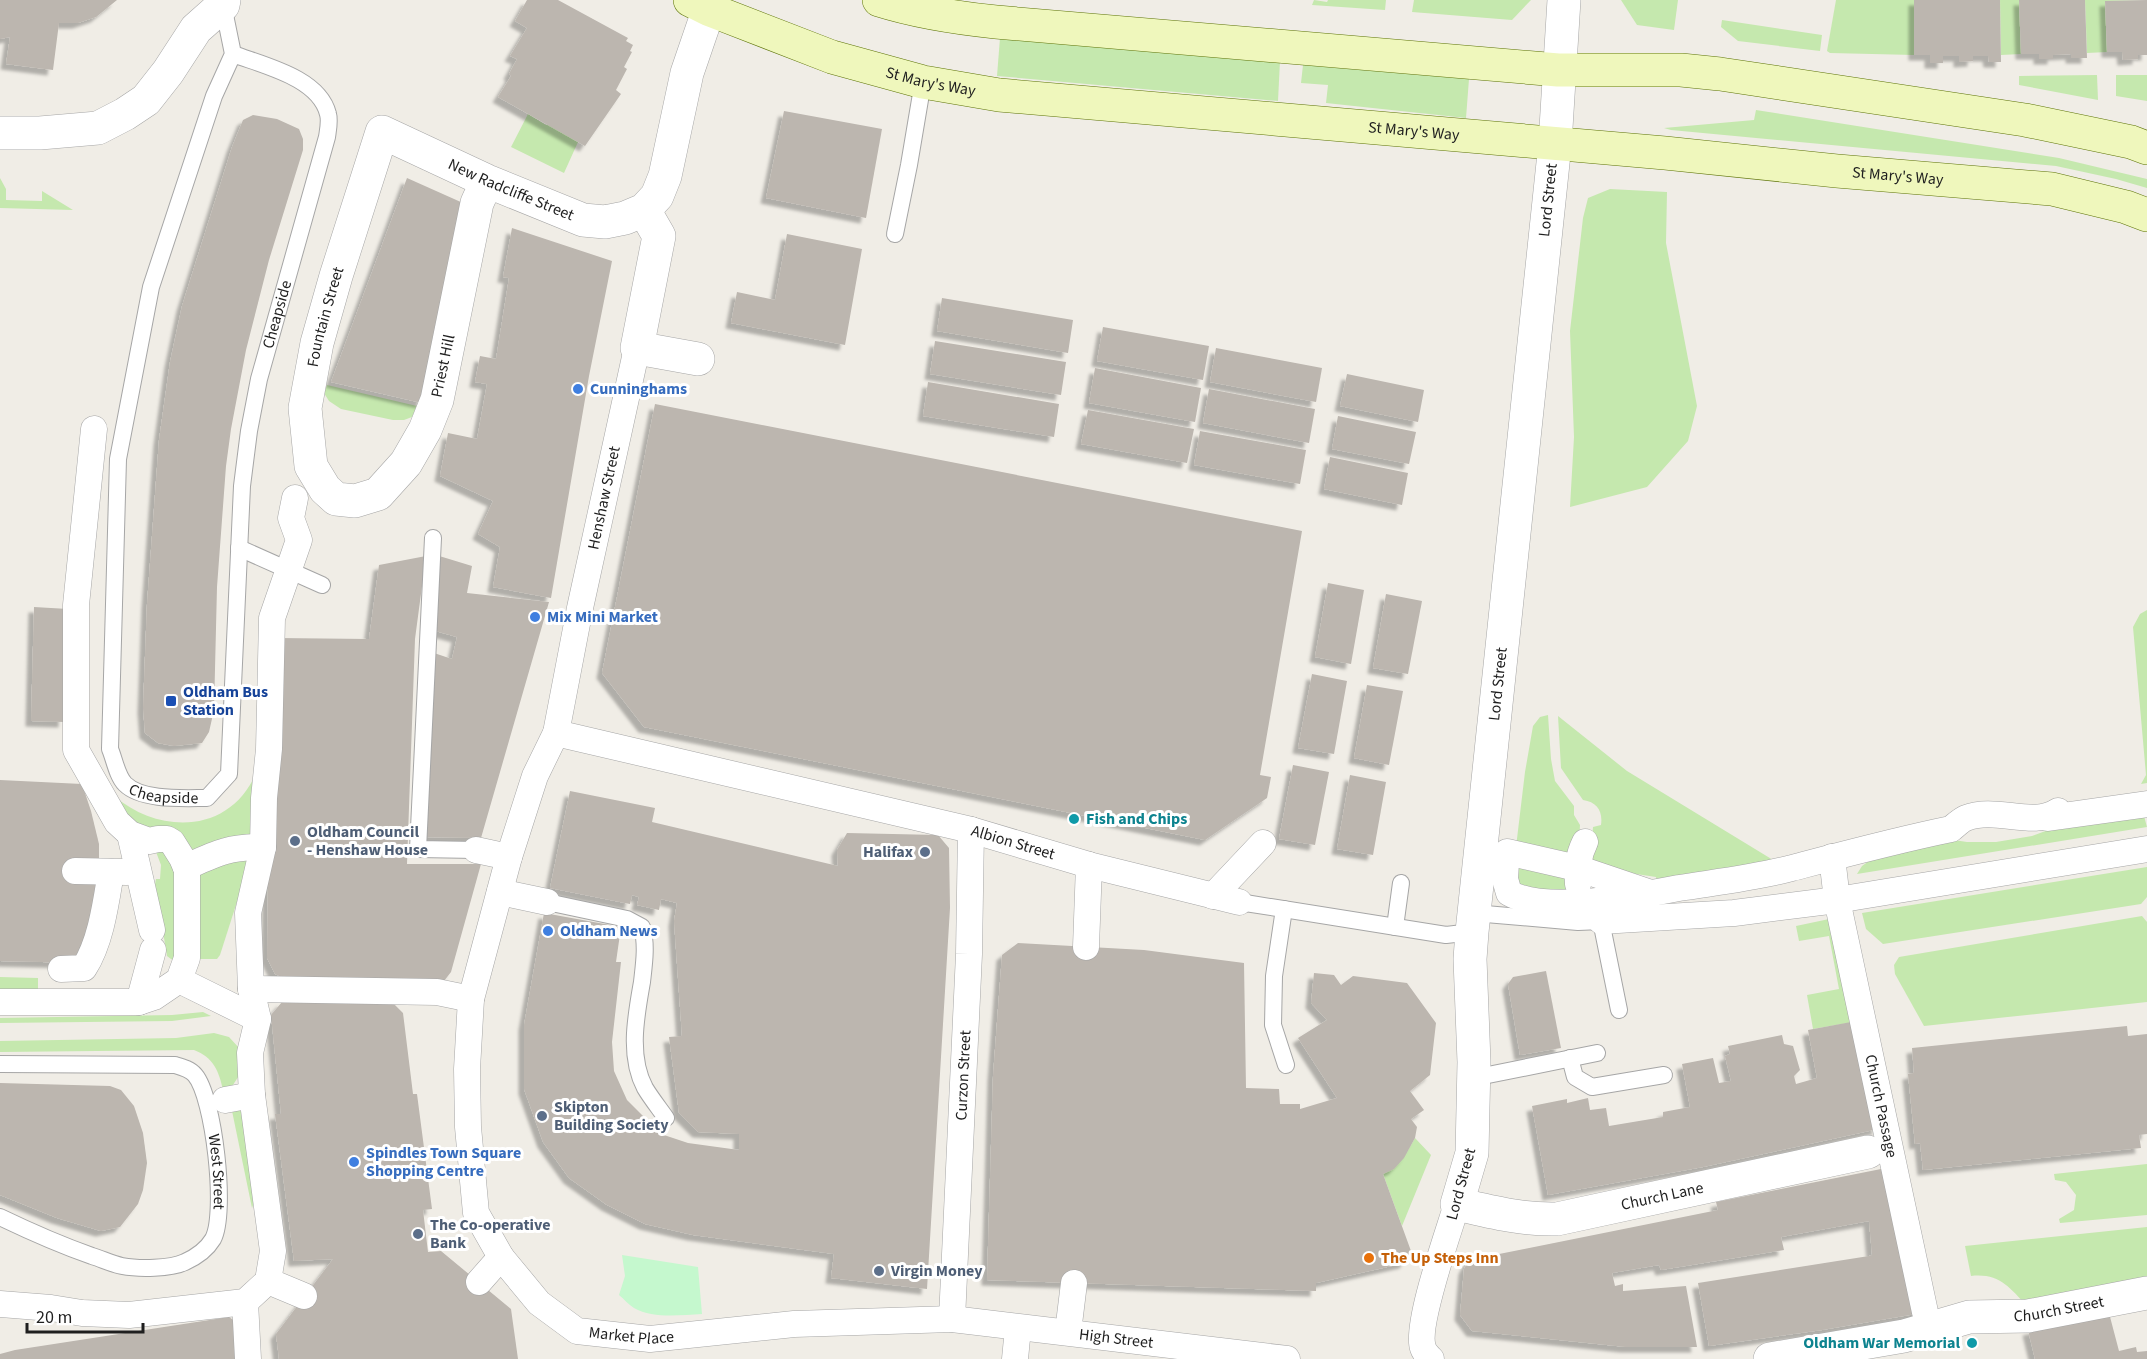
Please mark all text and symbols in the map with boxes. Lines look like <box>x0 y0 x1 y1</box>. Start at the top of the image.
street label: St Mary's Way <box>883 61 978 102</box>
street label: St Mary's Way <box>1367 116 1461 146</box>
street label: New Radcliffe Street <box>444 153 578 226</box>
street label: St Mary's Way <box>1851 161 1945 191</box>
street label: Lord Street <box>1533 162 1563 238</box>
street label: Fountain Street <box>302 263 349 369</box>
street label: Cheapside <box>257 278 297 351</box>
street label: Priest Hill <box>426 332 460 400</box>
place label: Cunninghams <box>590 378 687 400</box>
marker: Cunninghams <box>571 382 585 396</box>
street label: Henshaw Street <box>582 444 626 552</box>
place label: Mix Mini Market <box>547 606 658 628</box>
marker: Mix Mini Market <box>528 610 542 624</box>
street label: Lord Street <box>1483 646 1513 722</box>
place label: Oldham Bus Station <box>183 681 268 721</box>
marker: Oldham Bus Station <box>164 694 178 708</box>
street label: Cheapside <box>125 778 199 809</box>
place label: Fish and Chips <box>1086 808 1187 830</box>
marker: Fish and Chips <box>1067 812 1081 826</box>
street label: Albion Street <box>968 820 1058 865</box>
place label: Oldham Council - Henshaw House <box>307 821 428 861</box>
marker: Oldham Council - Henshaw House <box>288 834 302 848</box>
place label: Halifax <box>863 841 913 863</box>
marker: Halifax <box>918 845 932 859</box>
place label: Oldham News <box>560 920 658 942</box>
marker: Oldham News <box>541 924 555 938</box>
street label: Curzon Street <box>950 1029 976 1121</box>
street label: Church Passage <box>1859 1052 1903 1160</box>
place label: Skipton Building Society <box>554 1096 669 1136</box>
marker: Skipton Building Society <box>535 1109 549 1123</box>
street label: West Street <box>203 1132 230 1211</box>
place label: Spindles Town Square Shopping Centre <box>366 1142 521 1182</box>
street label: Lord Street <box>1441 1145 1481 1223</box>
marker: Spindles Town Square Shopping Centre <box>347 1155 361 1169</box>
street label: Church Lane <box>1619 1177 1706 1216</box>
place label: The Co-operative Bank <box>430 1214 551 1254</box>
marker: The Co-operative Bank <box>411 1227 425 1241</box>
place label: The Up Steps Inn <box>1381 1247 1499 1269</box>
marker: The Up Steps Inn <box>1362 1251 1376 1265</box>
place label: Virgin Money <box>890 1260 983 1282</box>
marker: Virgin Money <box>872 1264 886 1278</box>
street label: Church Street <box>2013 1290 2106 1327</box>
scale bar <box>27 1296 142 1334</box>
text: 20 m <box>36 1305 72 1330</box>
street label: Market Place <box>588 1321 675 1350</box>
street label: High Street <box>1078 1323 1155 1354</box>
place label: Oldham War Memorial <box>1803 1332 1960 1354</box>
marker: Oldham War Memorial <box>1965 1336 1979 1350</box>

